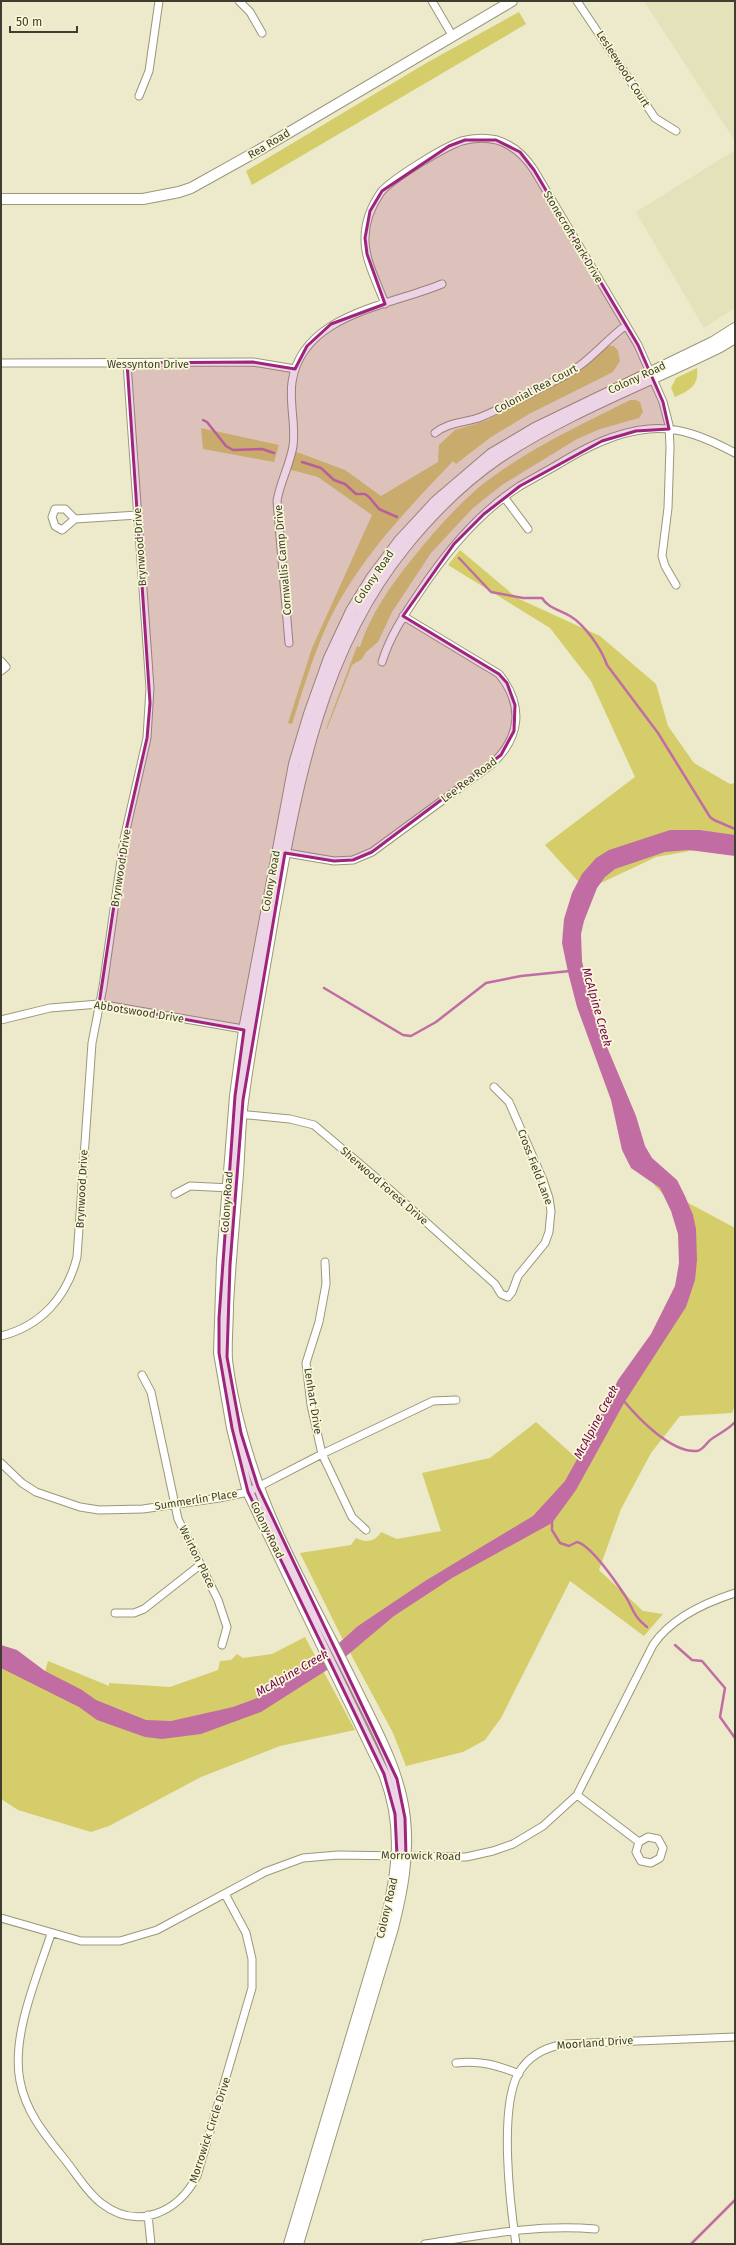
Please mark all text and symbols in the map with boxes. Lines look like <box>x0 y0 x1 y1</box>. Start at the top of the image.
scale bar <box>10 8 77 34</box>
text: 50 m <box>16 15 42 29</box>
street label: Lesleewood Court <box>593 28 653 110</box>
street label: Rea Road <box>246 126 292 162</box>
street label: Stonecroft Park Drive <box>540 189 606 285</box>
street label: Wessynton Drive <box>107 358 189 371</box>
street label: Colony Road <box>606 359 668 397</box>
street label: Colonial Rea Court <box>492 362 580 416</box>
street label: Cornwallis Camp Drive <box>272 504 294 616</box>
street label: Brynwood Drive <box>131 507 149 587</box>
street label: Colony Road <box>351 548 397 606</box>
street label: Lee Rea Road <box>438 755 500 805</box>
street label: Brynwood Drive <box>108 828 134 908</box>
street label: Colony Road <box>259 849 283 913</box>
water label: McAlpine Creek <box>579 966 615 1048</box>
street label: Abbotswood Drive <box>93 998 185 1026</box>
street label: Cross Field Lane <box>515 1127 555 1207</box>
street label: Sherwood Forest Drive <box>337 1144 431 1228</box>
street label: Brynwood Drive <box>73 1149 91 1229</box>
street label: Colony Road <box>218 1171 236 1233</box>
street label: Lenhart Drive <box>301 1367 325 1435</box>
water label: McAlpine Creek <box>571 1382 621 1461</box>
street label: Summerlin Place <box>154 1487 238 1513</box>
street label: Colony Road <box>248 1499 286 1561</box>
street label: Weirton Place <box>176 1523 218 1591</box>
water label: McAlpine Creek <box>253 1646 331 1699</box>
street label: Morrowick Road <box>381 1849 461 1863</box>
street label: Colony Road <box>374 1876 400 1940</box>
street label: Moorland Drive <box>556 2034 634 2052</box>
street label: Morrowick Circle Drive <box>187 2075 233 2185</box>

